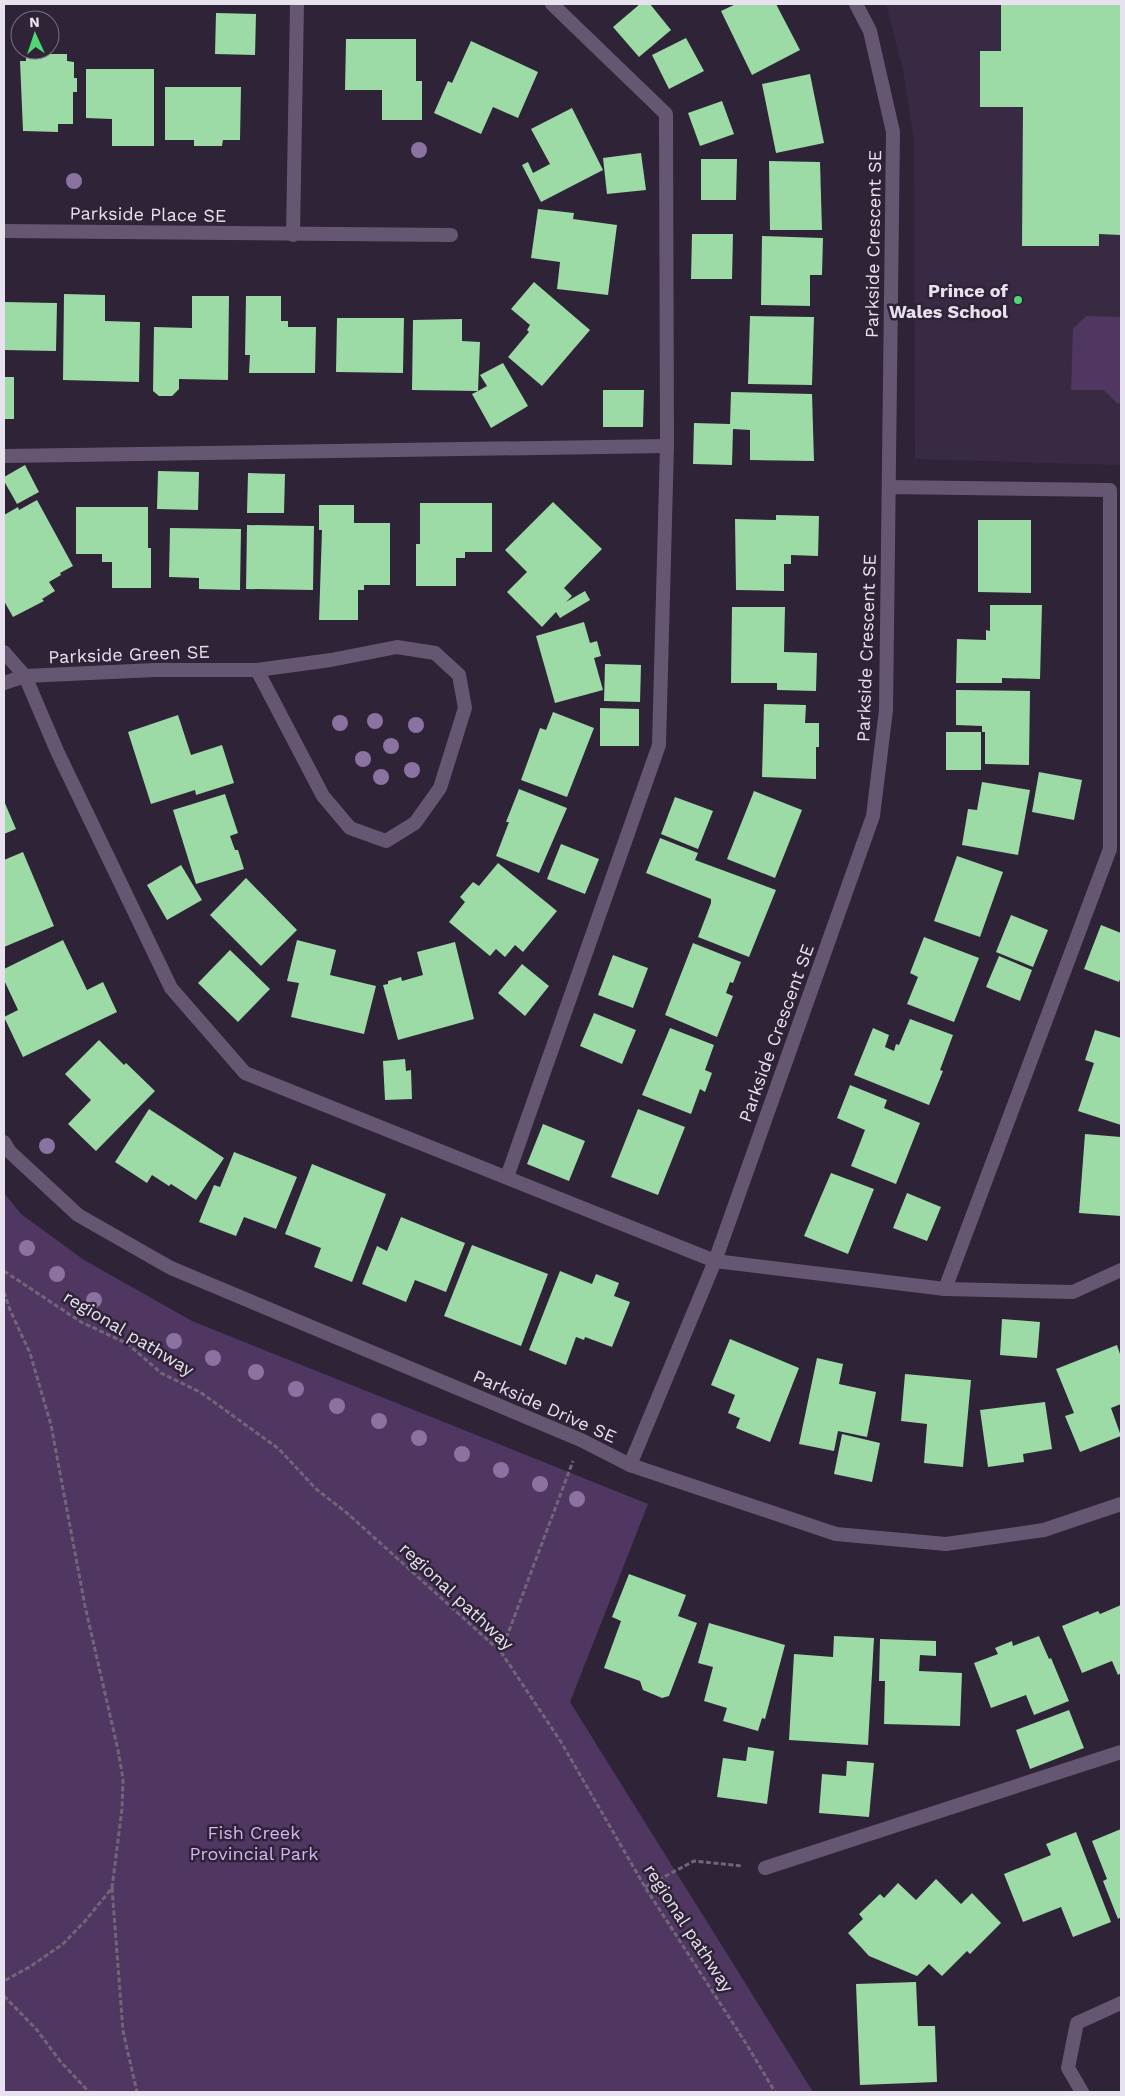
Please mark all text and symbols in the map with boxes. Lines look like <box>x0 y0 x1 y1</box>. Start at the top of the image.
north arrow <box>10 10 60 60</box>
text: N <box>29 14 40 30</box>
street label: Parkside Crescent SE <box>861 150 885 338</box>
street label: Parkside Place SE <box>69 202 227 226</box>
place label: Prince of Wales School <box>889 280 1009 322</box>
marker: Prince of Wales School <box>1012 294 1024 306</box>
street label: Parkside Crescent SE <box>852 554 880 742</box>
street label: Parkside Green SE <box>48 641 210 667</box>
street label: Parkside Crescent SE <box>734 941 818 1125</box>
street label: regional pathway <box>60 1286 199 1381</box>
street label: Parkside Drive SE <box>470 1365 620 1447</box>
street label: regional pathway <box>396 1538 519 1655</box>
park label: Fish Creek Provincial Park <box>190 1822 318 1864</box>
street label: regional pathway <box>640 1860 739 1997</box>

